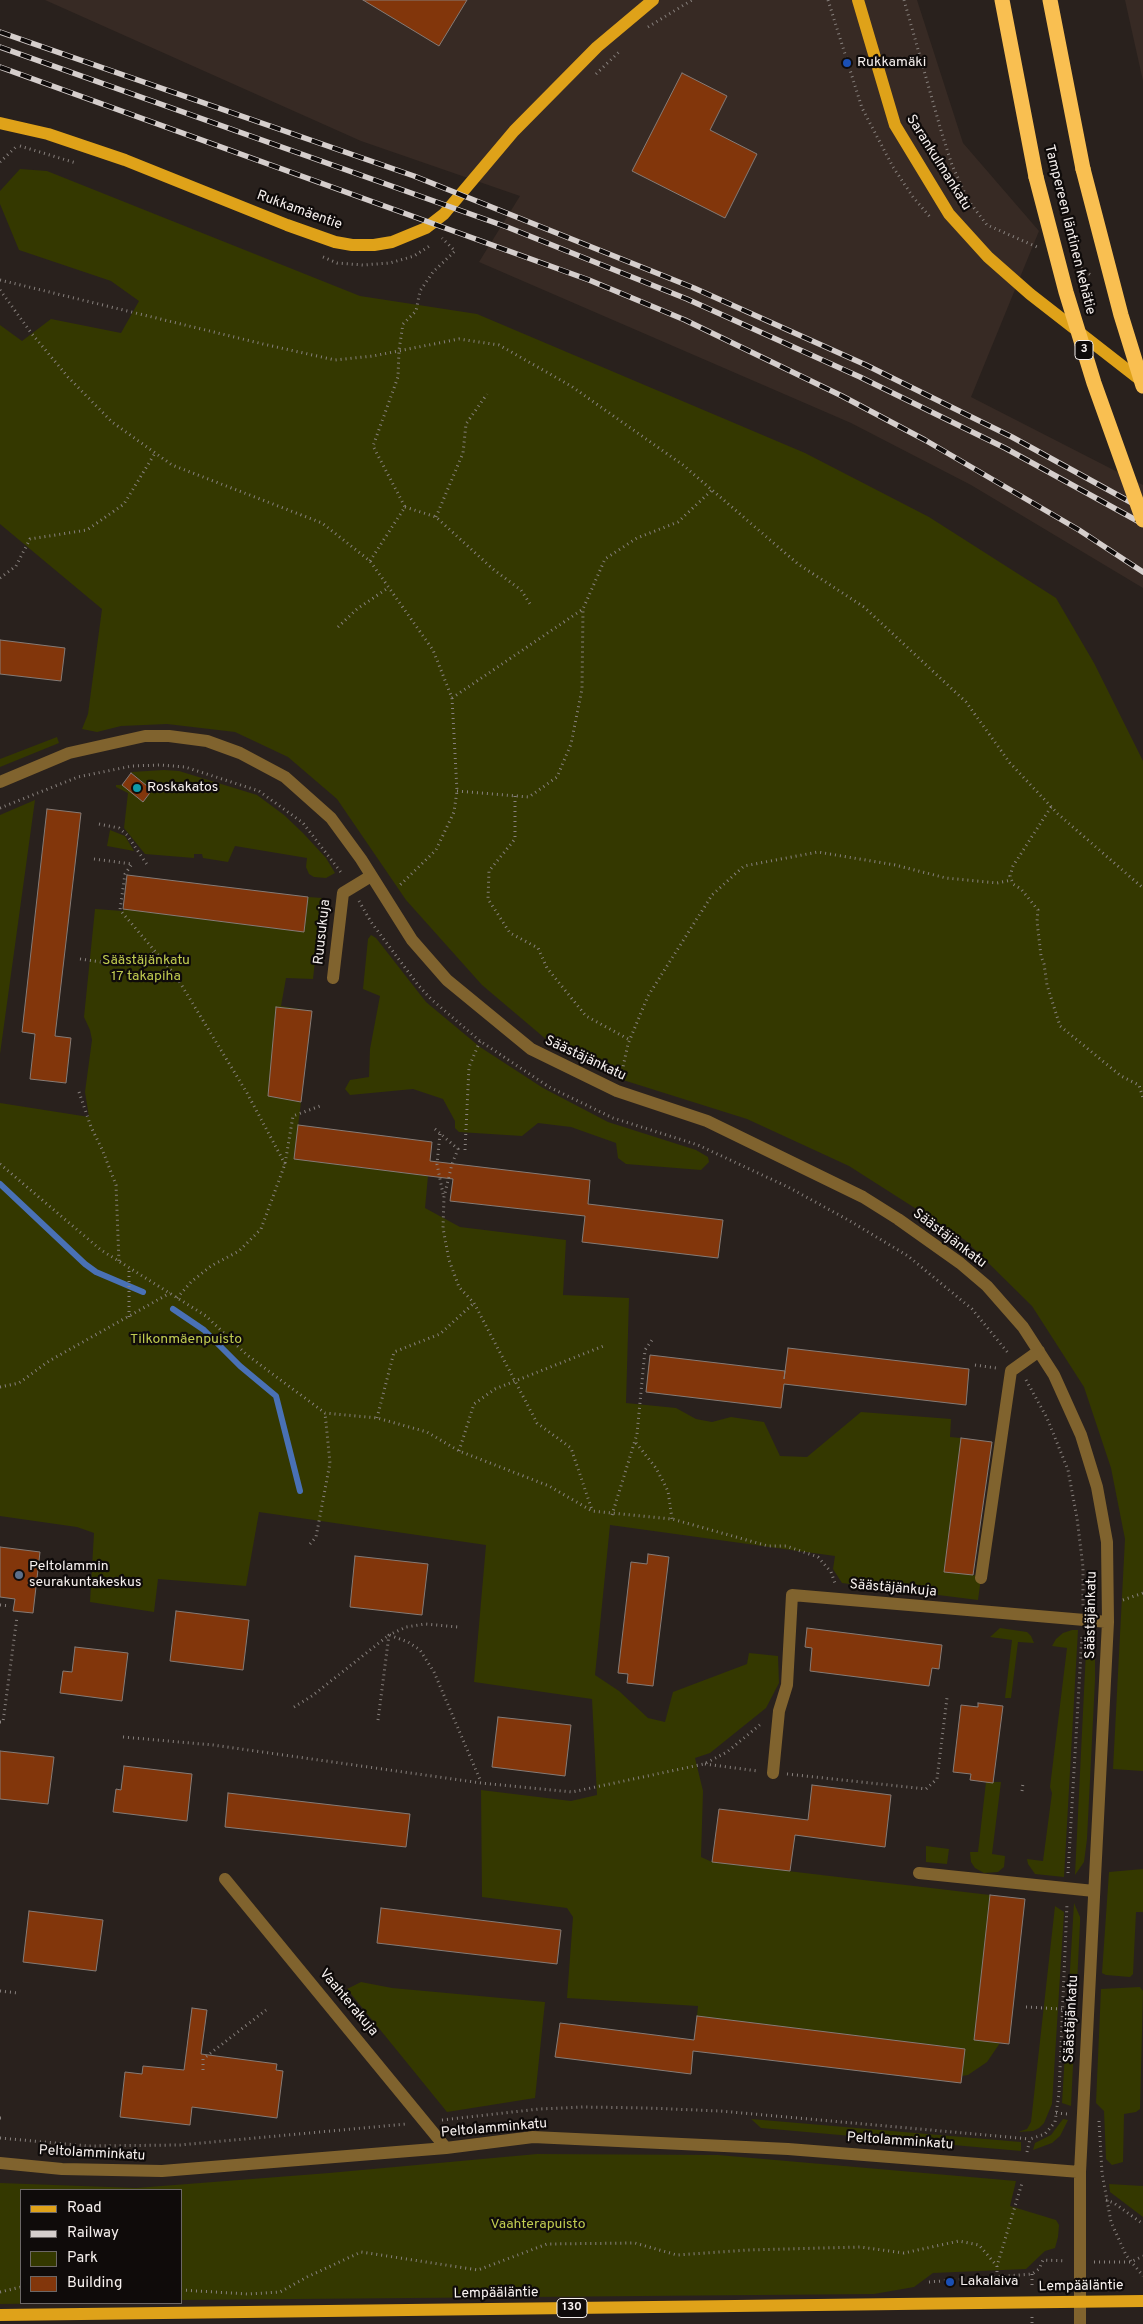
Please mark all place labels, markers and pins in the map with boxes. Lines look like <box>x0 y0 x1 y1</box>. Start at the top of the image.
place label: Rukkamäki <box>857 55 926 71</box>
marker: Rukkamäki <box>841 57 853 69</box>
place label: Roskakatos <box>147 780 218 796</box>
marker: Roskakatos <box>131 782 143 794</box>
place label: Peltolammin seurakuntakeskus <box>29 1559 142 1591</box>
marker: Peltolammin seurakuntakeskus <box>13 1569 25 1581</box>
place label: Lakalaiva <box>960 2274 1018 2290</box>
marker: Lakalaiva <box>944 2276 956 2288</box>

